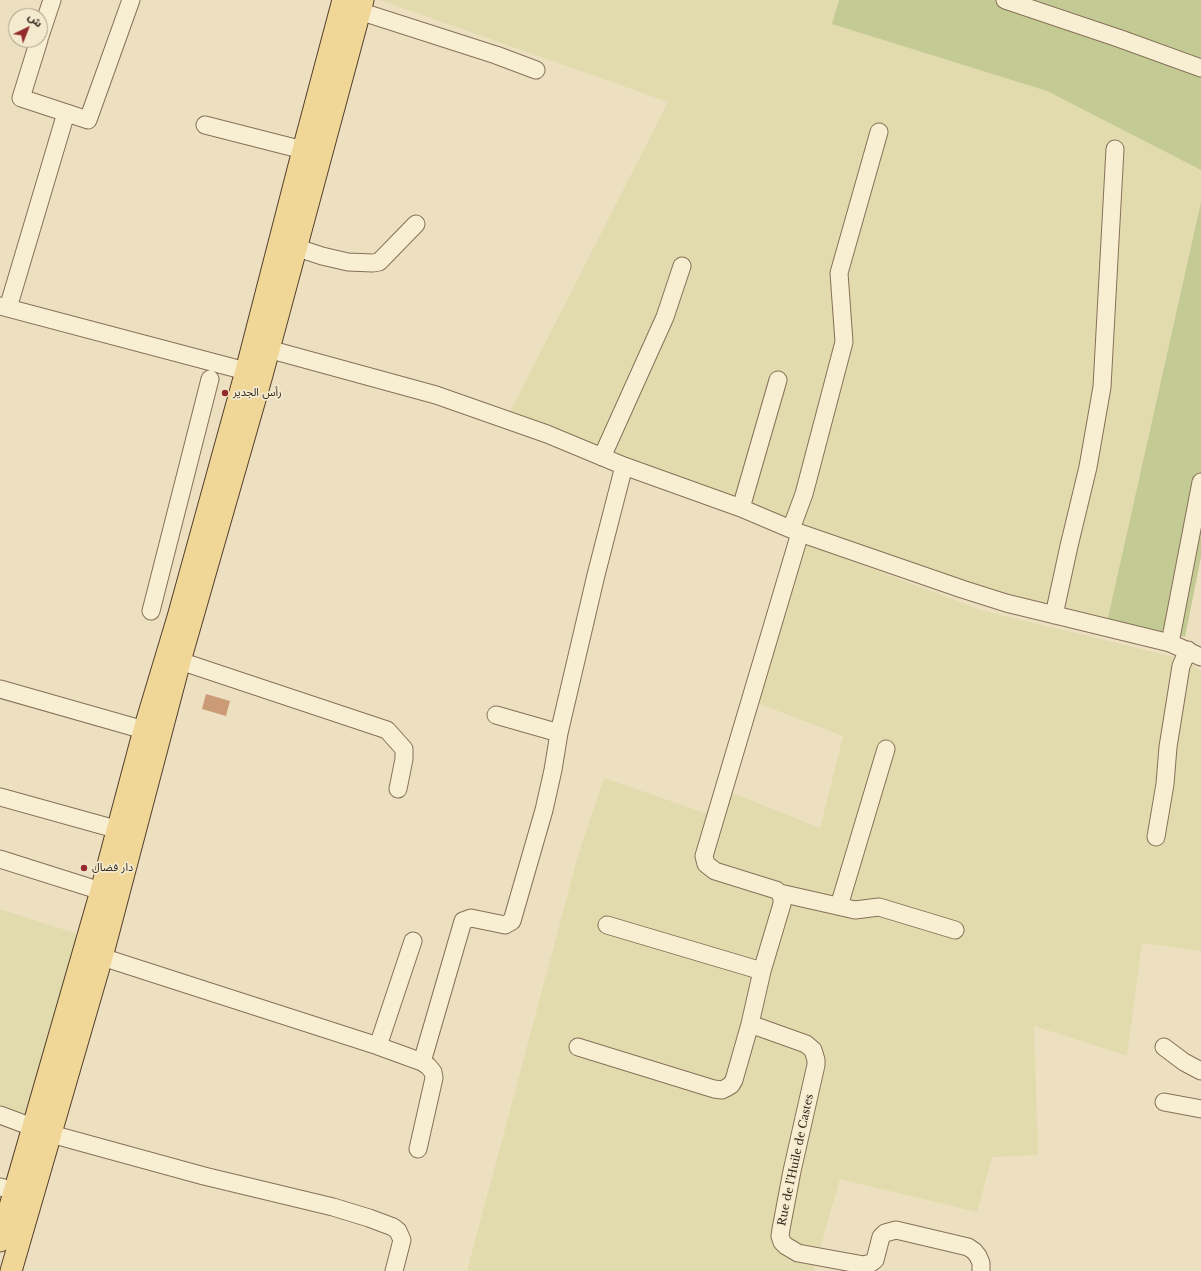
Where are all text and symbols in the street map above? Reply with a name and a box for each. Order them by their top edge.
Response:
north arrow [8,8,48,48]
text: ش [25,10,46,30]
place label: رأس الجدير [233,386,282,400]
marker: رأس الجدير [220,388,230,398]
place label: دار فضال [92,861,133,875]
marker: دار فضال [79,863,89,873]
street label: Rue de l'Huile de Castes [776,1093,816,1227]

